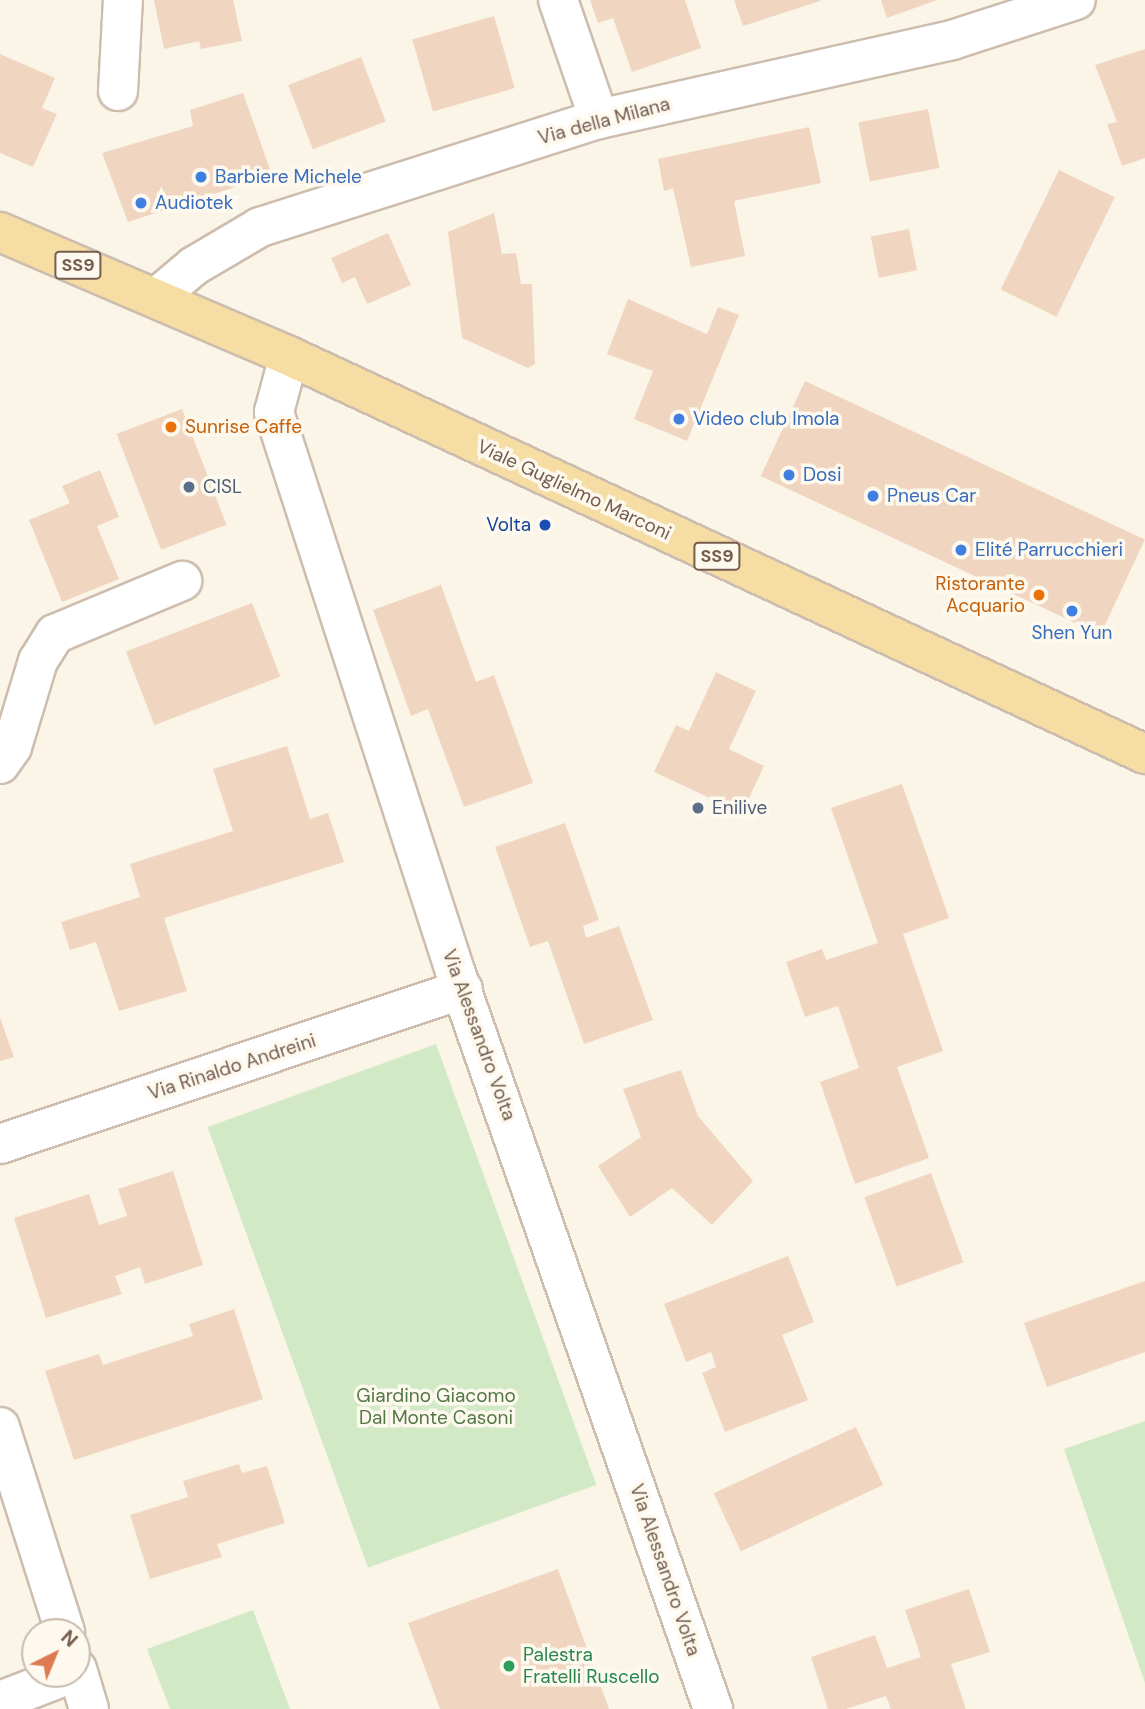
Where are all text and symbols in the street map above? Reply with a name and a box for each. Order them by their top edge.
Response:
street label: Via della Milana [536,92,672,150]
place label: Barbiere Michele [215,166,362,188]
marker: Barbiere Michele [193,169,209,185]
place label: Audiotek [155,192,233,214]
marker: Audiotek [133,195,149,211]
road number: SS9 [54,250,102,279]
place label: Video club Imola [693,408,839,430]
marker: Video club Imola [671,411,687,427]
place label: Sunrise Caffe [185,416,302,438]
marker: Sunrise Caffe [163,419,179,435]
street label: Viale Guglielmo Marconi [473,435,675,545]
place label: Dosi [803,464,841,486]
marker: Dosi [781,467,797,483]
place label: CISL [203,476,242,498]
marker: CISL [181,479,197,495]
place label: Pneus Car [887,485,976,507]
marker: Pneus Car [865,488,881,504]
place label: Volta [486,514,531,536]
marker: Volta [537,517,553,533]
place label: Elité Parrucchieri [975,539,1123,561]
road number: SS9 [692,542,742,570]
marker: Elité Parrucchieri [953,542,969,558]
place label: Ristorante Acquario [935,573,1025,617]
marker: Ristorante Acquario [1031,587,1047,603]
marker: Shen Yun [1064,603,1080,619]
place label: Shen Yun [1032,622,1112,644]
place label: Enilive [712,797,767,819]
marker: Enilive [690,800,706,816]
street label: Via Alessandro Volta [437,946,521,1124]
street label: Via Rinaldo Andreini [145,1029,319,1105]
park label: Giardino Giacomo Dal Monte Casoni [356,1385,516,1429]
street label: Via Alessandro Volta [625,1481,705,1659]
north arrow [21,1618,91,1688]
text: N [56,1625,83,1653]
place label: Palestra Fratelli Ruscello [523,1644,659,1688]
marker: Palestra Fratelli Ruscello [501,1658,517,1674]

